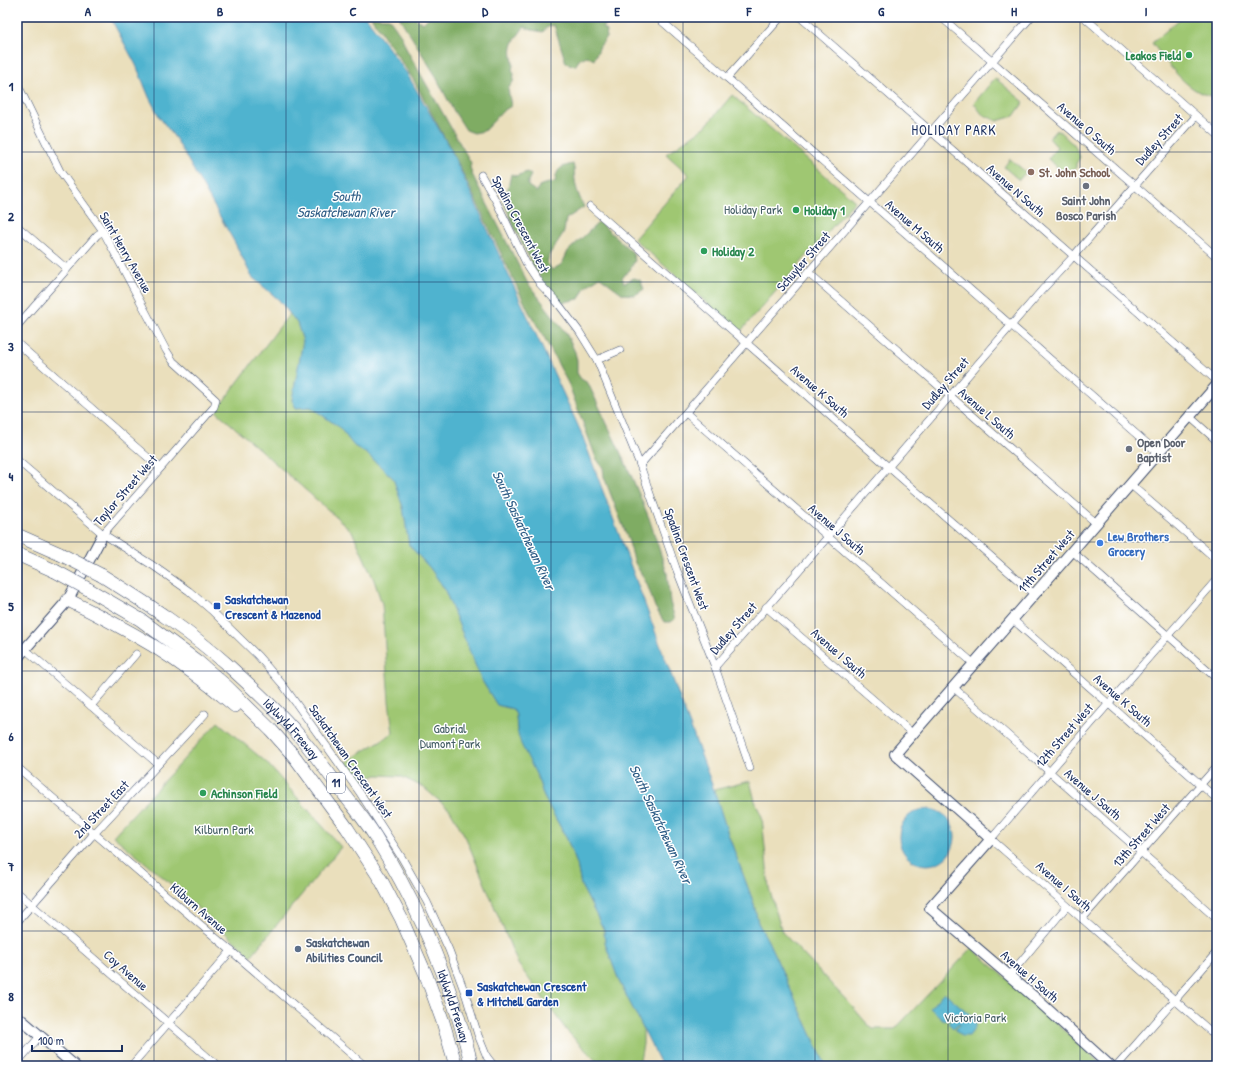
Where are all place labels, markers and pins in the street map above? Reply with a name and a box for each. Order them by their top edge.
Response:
place label: Leakos Field [1126,46,1182,64]
marker: Leakos Field [1184,50,1194,60]
place label: St. John School [1039,163,1111,181]
marker: St. John School [1026,167,1036,177]
marker: Saint John Bosco Parish [1081,181,1091,191]
place label: Saint John Bosco Parish [1056,191,1116,224]
place label: Holiday 1 [804,201,845,220]
marker: Holiday 1 [791,205,801,215]
place label: Holiday 2 [712,242,755,261]
marker: Holiday 2 [699,246,709,256]
place label: Open Door Baptist [1137,433,1186,467]
marker: Open Door Baptist [1124,444,1134,454]
place label: Lew Brothers Grocery [1108,527,1169,561]
marker: Lew Brothers Grocery [1095,538,1105,548]
place label: Saskatchewan Crescent & Mazenod [225,590,321,623]
marker: Saskatchewan Crescent & Mazenod [212,601,222,611]
place label: Achinson Field [211,784,278,802]
marker: Achinson Field [198,788,208,798]
place label: Saskatchewan Abilities Council [306,933,383,966]
marker: Saskatchewan Abilities Council [293,944,303,954]
place label: Saskatchewan Crescent & Mitchell Garden [477,977,587,1010]
marker: Saskatchewan Crescent & Mitchell Garden [464,988,474,998]

